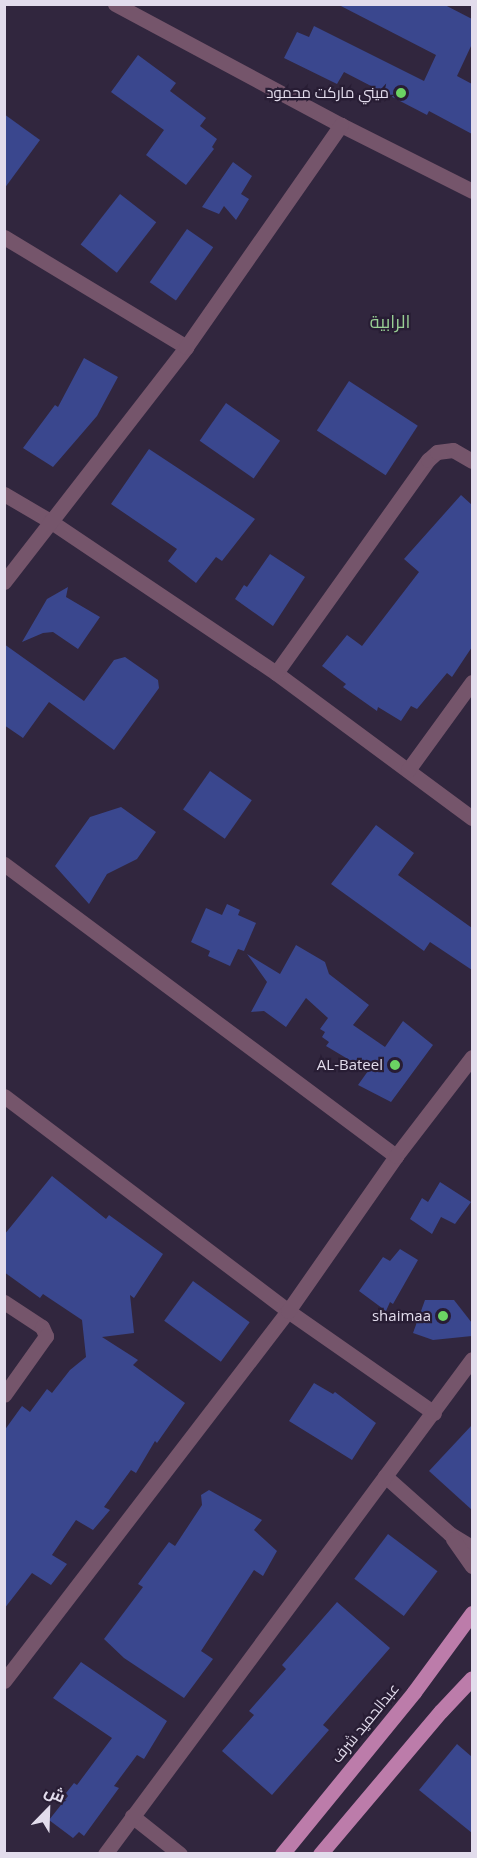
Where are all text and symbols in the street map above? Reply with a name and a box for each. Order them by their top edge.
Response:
place label: ميني ماركت محمود [266,84,389,102]
marker: ميني ماركت محمود [394,86,408,100]
district label: الرابية [370,310,410,332]
place label: AL-Bateel [317,1056,383,1074]
marker: AL-Bateel [388,1058,402,1072]
place label: shaimaa [372,1307,431,1325]
marker: shaimaa [436,1309,450,1323]
street label: عبدالحميد شرف [327,1680,403,1766]
text: ش [41,1779,69,1808]
north arrow [18,1780,78,1840]

